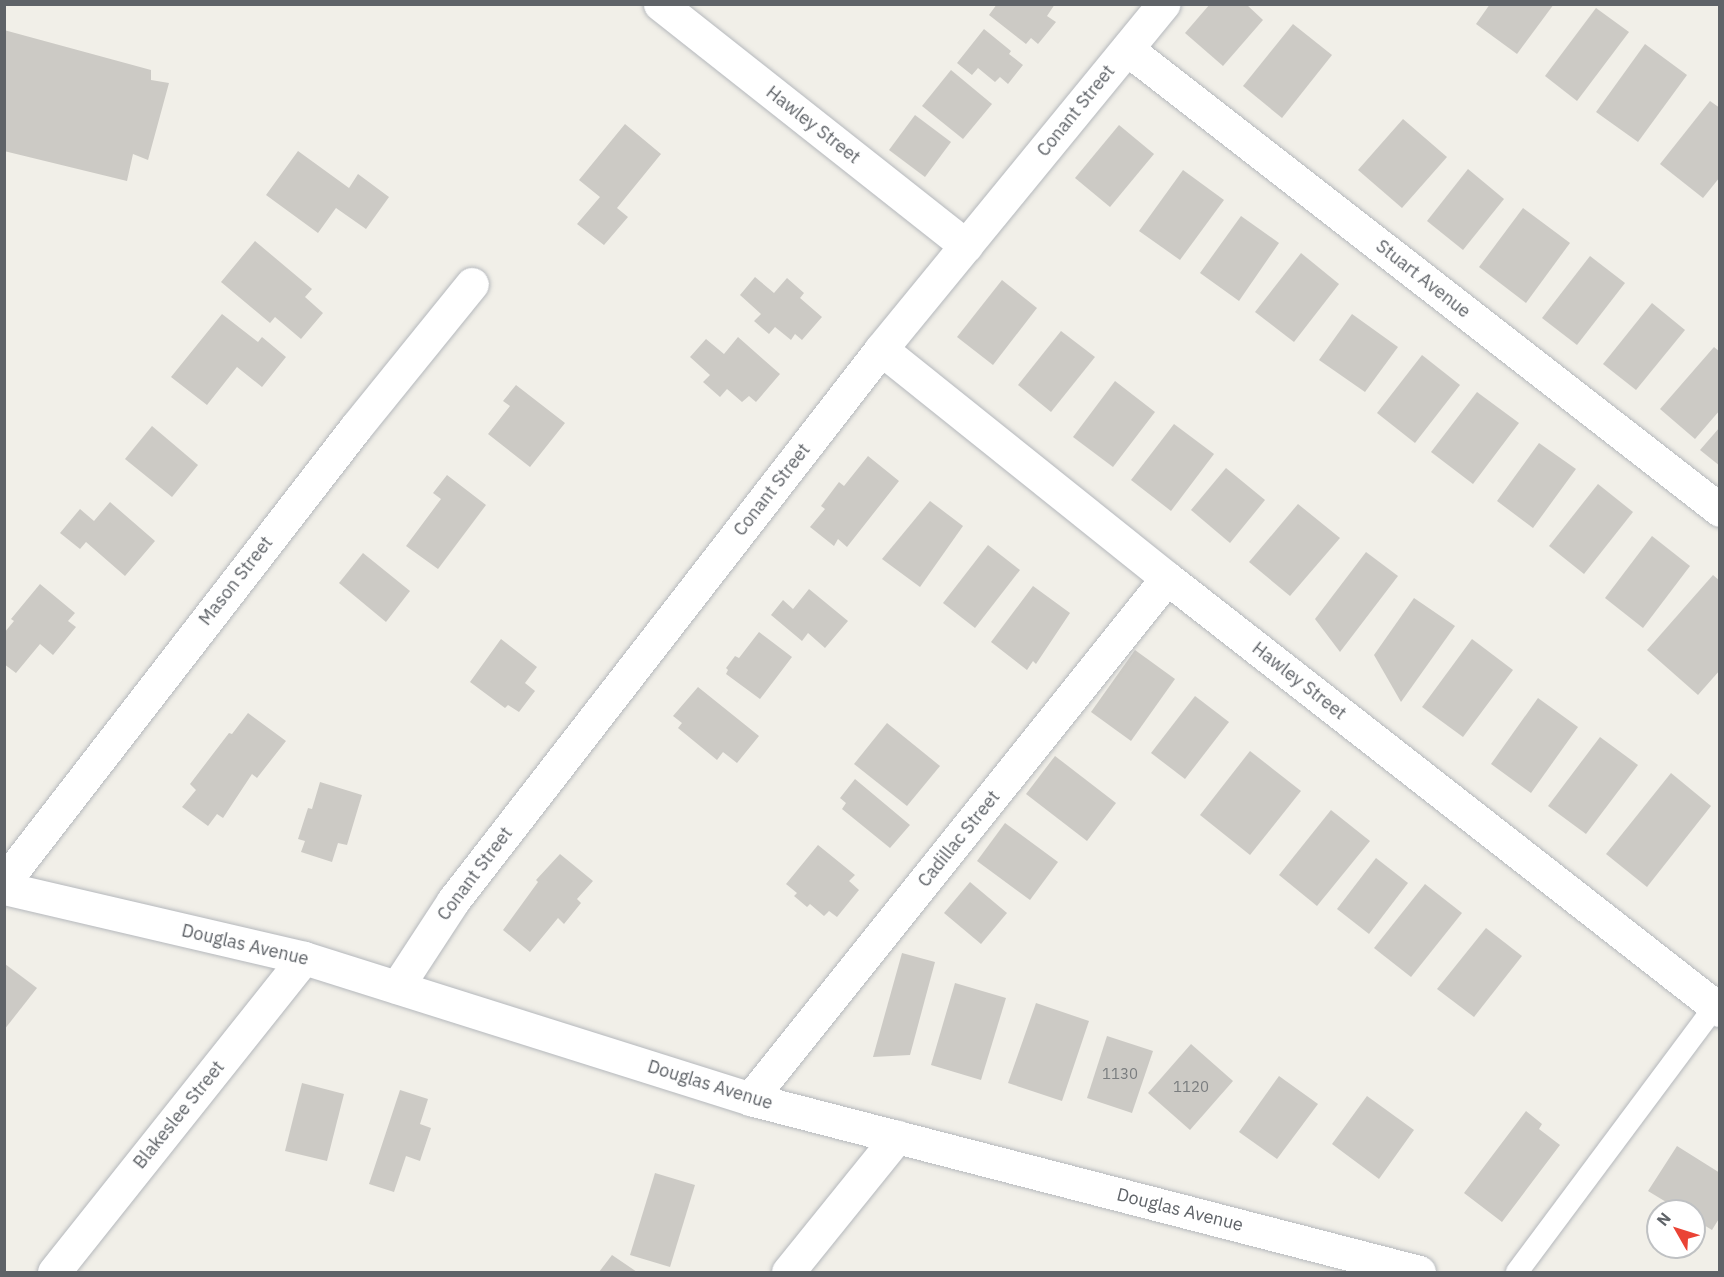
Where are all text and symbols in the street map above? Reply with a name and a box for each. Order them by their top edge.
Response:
street label: Conant Street [1033,61,1119,161]
street label: Hawley Street [762,82,864,168]
street label: Stuart Avenue [1371,235,1475,323]
street label: Conant Street [729,440,815,540]
street label: Mason Street [195,532,277,630]
street label: Hawley Street [1248,638,1350,724]
street label: Cadillac Street [914,786,1004,892]
street label: Conant Street [433,823,517,925]
street label: Douglas Avenue [179,920,311,970]
street label: Douglas Avenue [645,1056,775,1114]
street label: Blakeslee Street [129,1057,229,1173]
house number: 1130 [1102,1065,1138,1083]
house number: 1120 [1173,1078,1209,1096]
street label: Douglas Avenue [1115,1184,1245,1236]
north arrow [1646,1199,1706,1259]
text: N [1652,1208,1675,1230]

